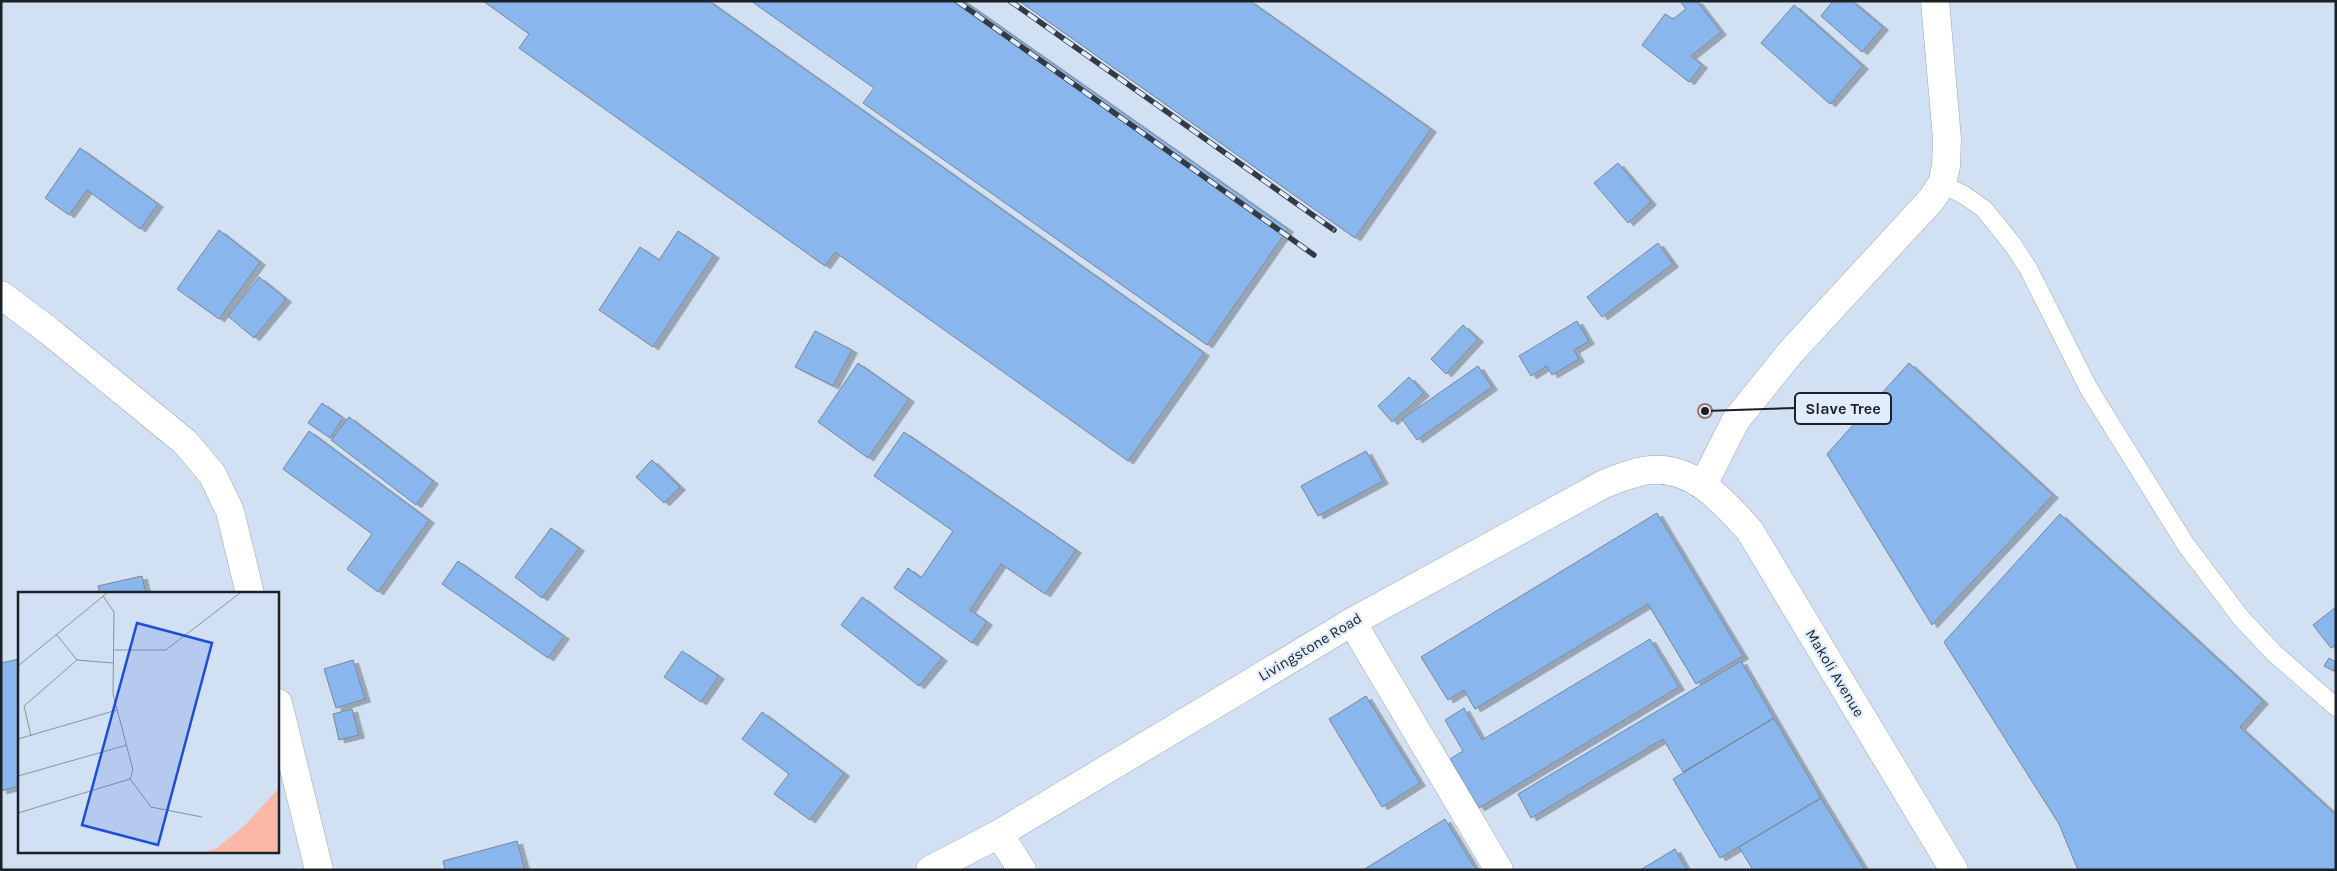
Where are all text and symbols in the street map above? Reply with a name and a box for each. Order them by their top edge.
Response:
callout: Slave Tree [1795,393,1891,424]
text: Slave Tree [1805,399,1881,418]
inset map [18,592,279,854]
street label: Livingstone Road [1255,609,1365,685]
street label: Makoli Avenue [1802,626,1868,720]

